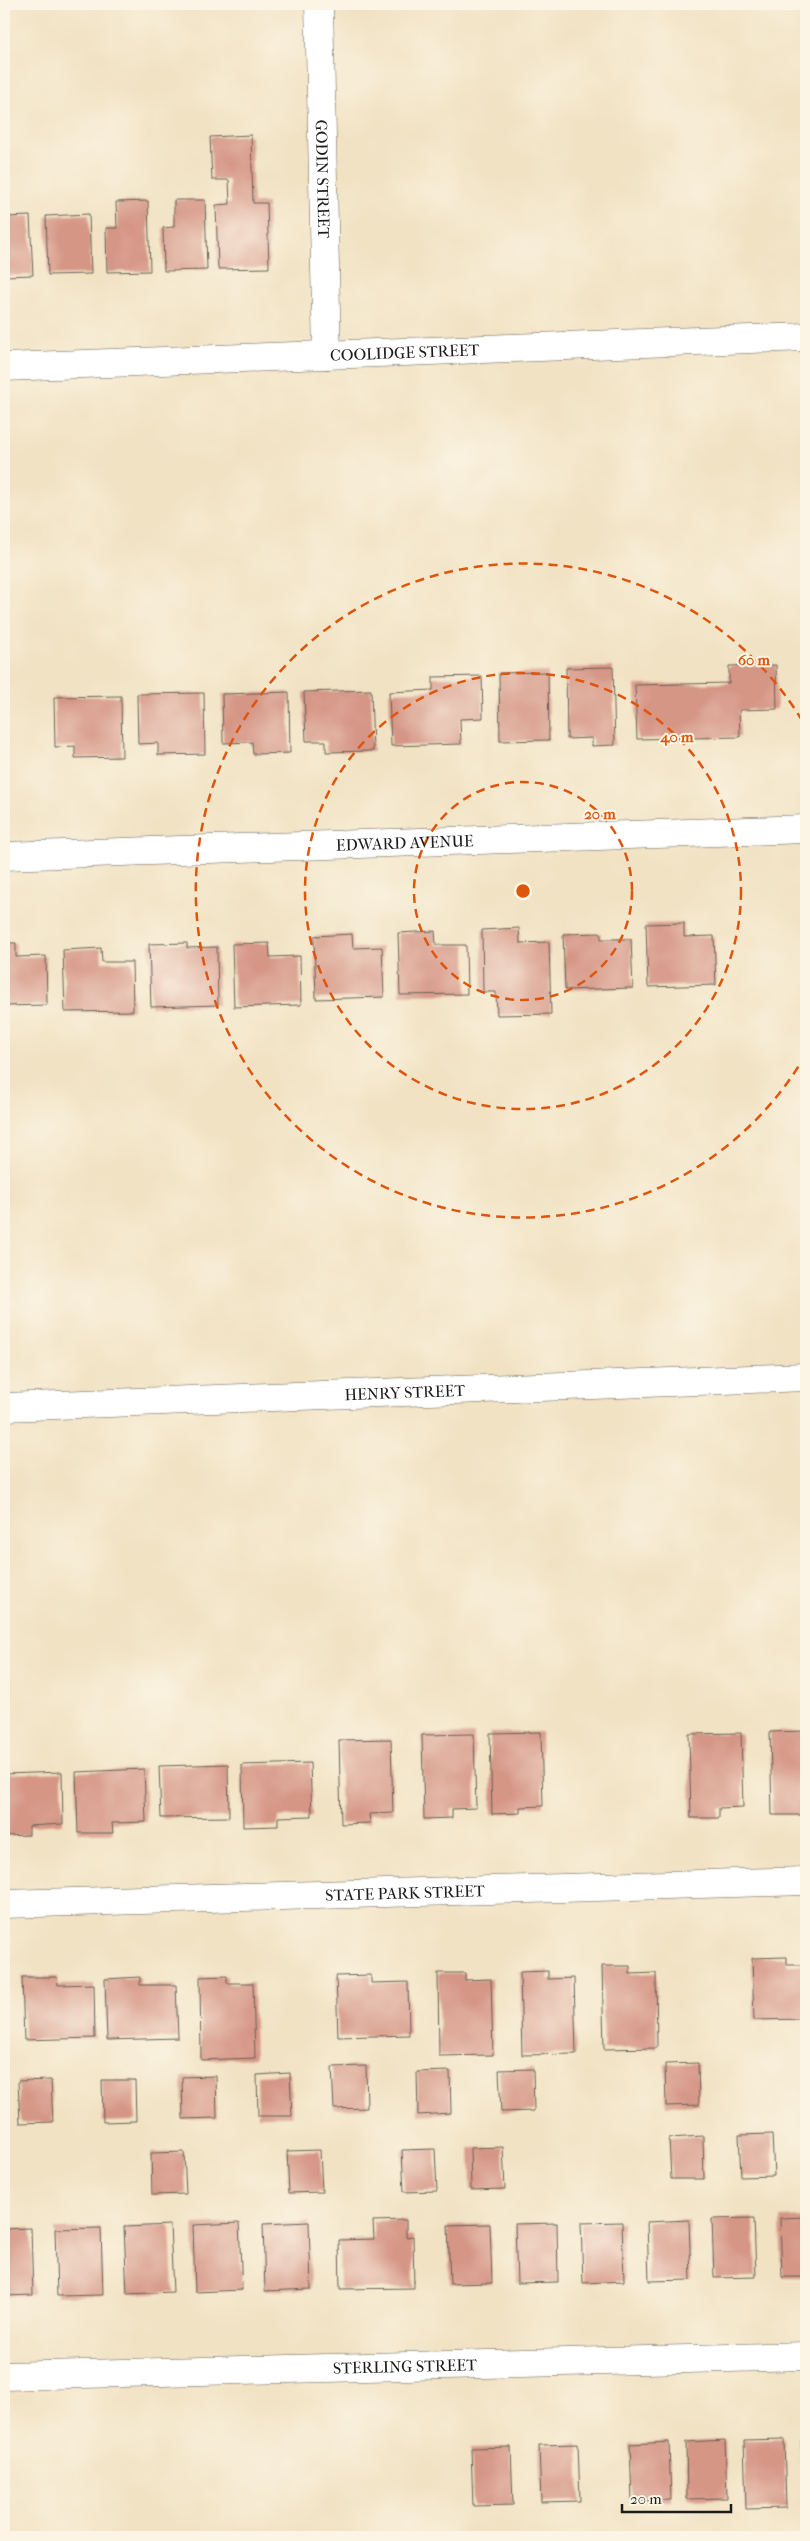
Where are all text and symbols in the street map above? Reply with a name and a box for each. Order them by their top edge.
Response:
street label: GODIN STREET [312,119,334,239]
street label: COOLIDGE STREET [330,340,480,364]
text: 60 m [738,651,771,669]
text: 40 m [660,728,694,746]
text: 20 m [584,805,616,823]
street label: EDWARD AVENUE [336,831,474,854]
centre of rings [514,882,532,900]
street label: HENRY STREET [344,1380,466,1404]
street label: STATE PARK STREET [325,1881,485,1904]
street label: STERLING STREET [333,2355,477,2377]
scale bar [622,2481,731,2513]
text: 20 m [630,2490,662,2508]

